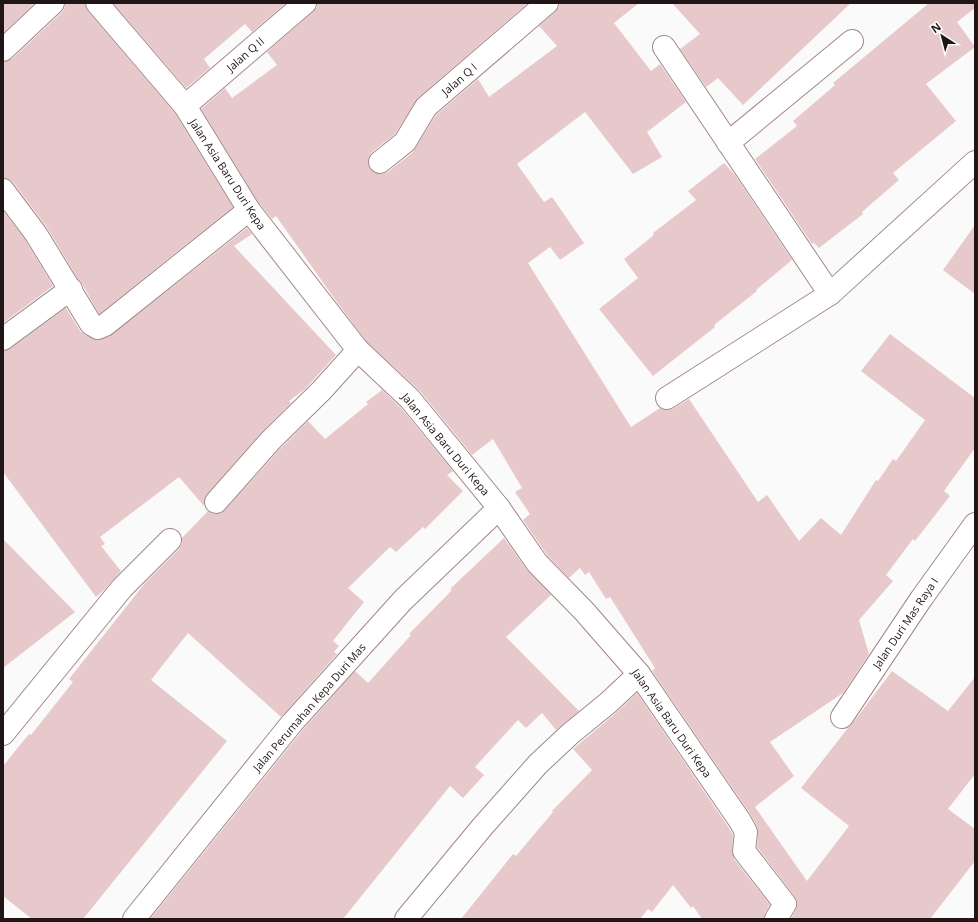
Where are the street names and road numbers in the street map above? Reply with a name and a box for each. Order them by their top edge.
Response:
street label: Jalan Q II [222,34,267,75]
street label: Jalan Q I [437,60,480,99]
street label: Jalan Asia Baru Duri Kepa [186,115,270,232]
street label: Jalan Asia Baru Duri Kepa [398,389,493,498]
street label: Jalan Duri Mas Raya I [868,574,941,672]
street label: Jalan Perumahan Kepa Duri Mas [249,640,369,775]
street label: Jalan Asia Baru Duri Kepa [628,665,715,780]

